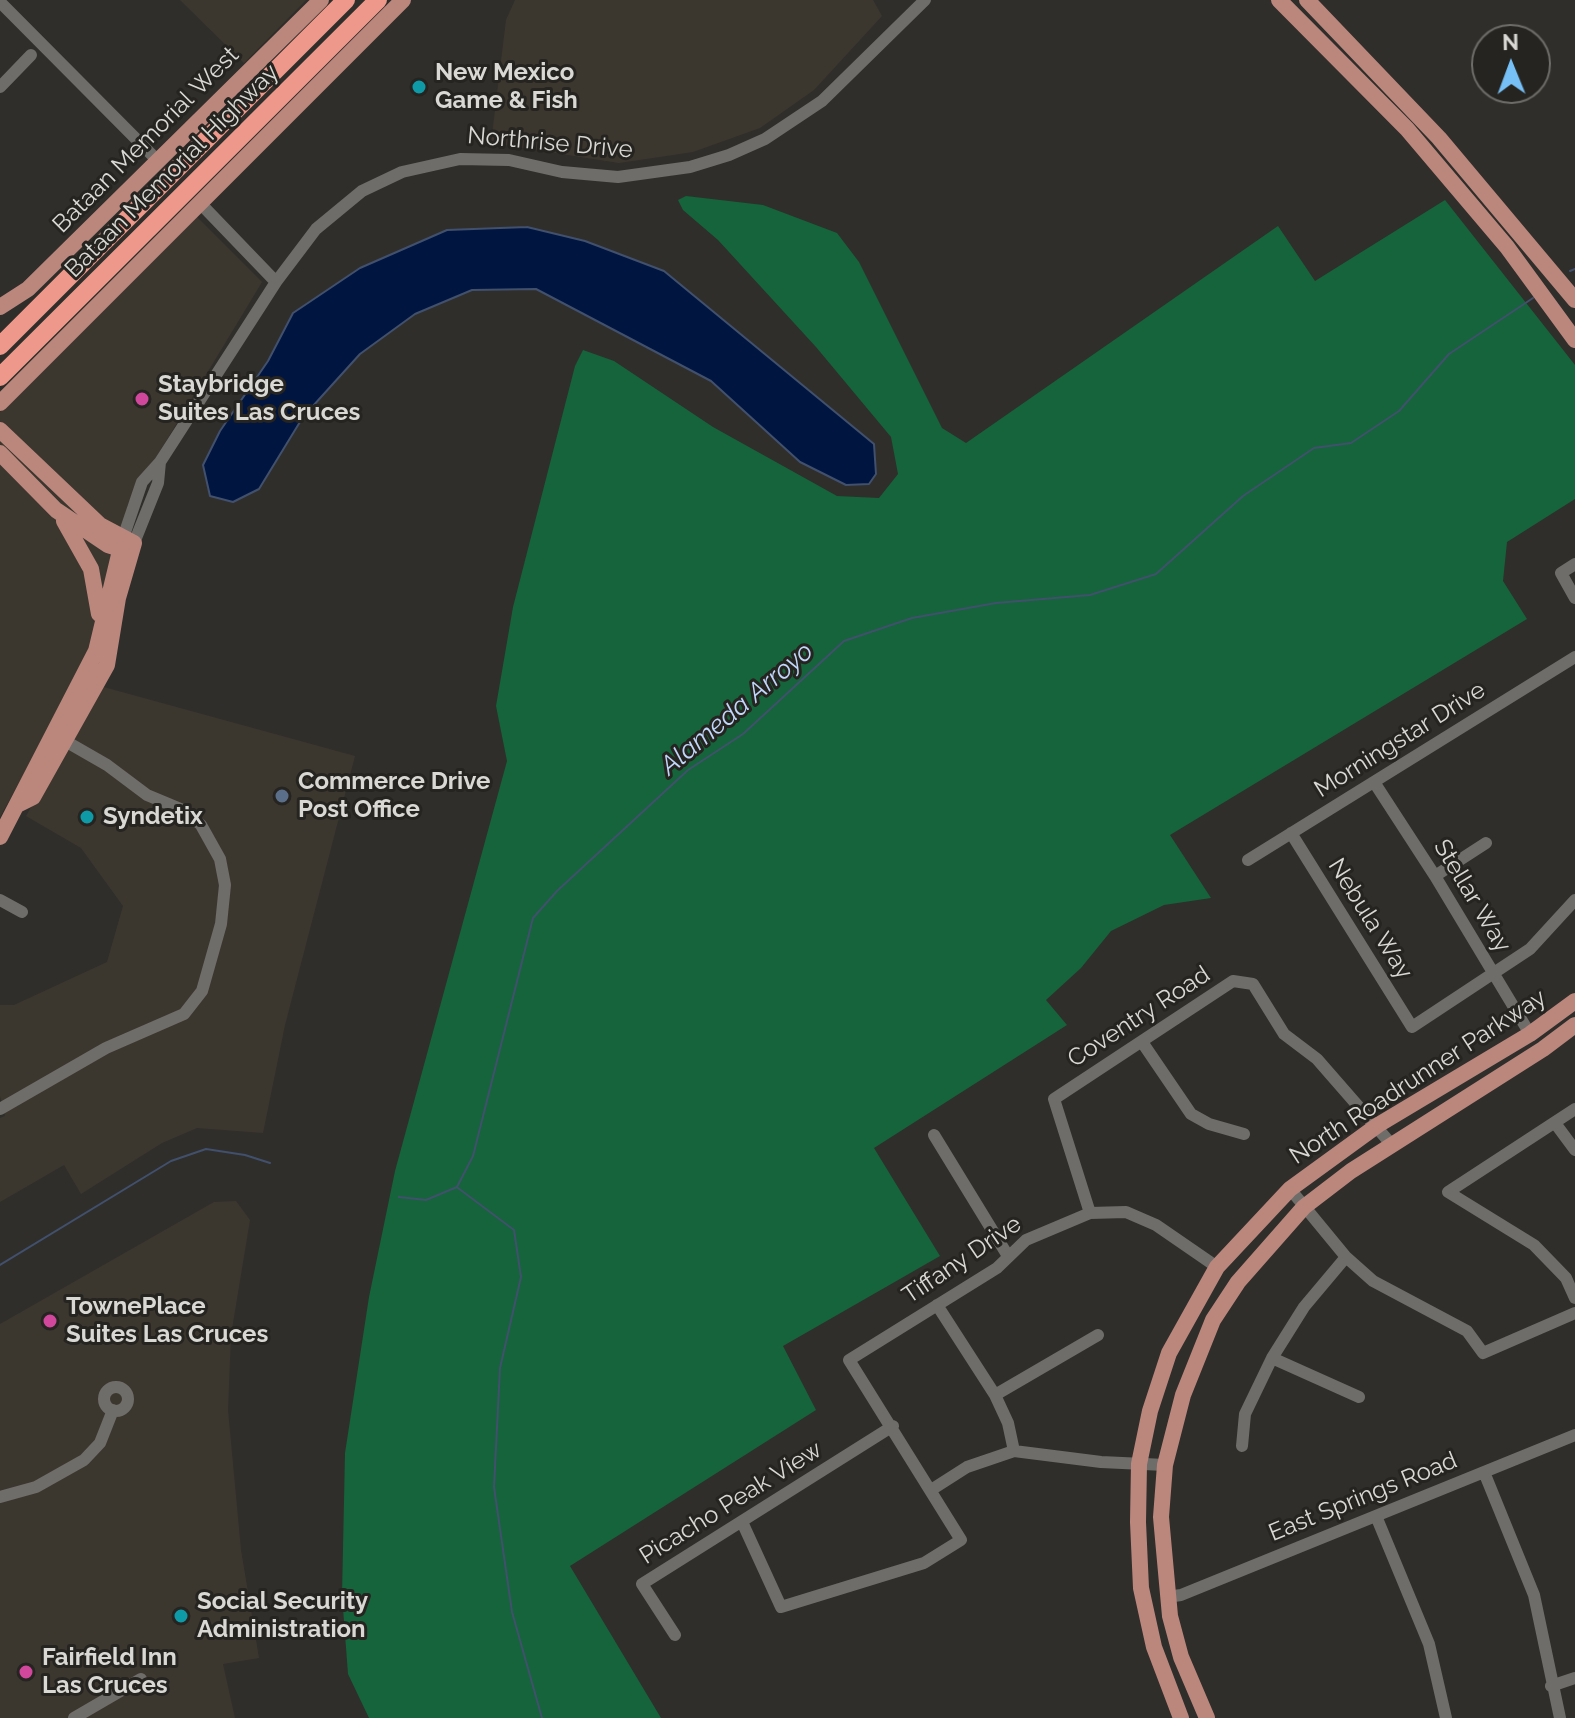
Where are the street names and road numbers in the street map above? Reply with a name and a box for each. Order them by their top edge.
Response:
street label: Bataan Memorial West [47,41,245,239]
street label: Bataan Memorial Highway [59,58,285,284]
street label: Northrise Drive [466,121,634,165]
street label: Morningstar Drive [1309,676,1491,804]
street label: Stellar Way [1427,834,1517,958]
street label: Nebula Way [1322,853,1418,985]
street label: Coventry Road [1062,960,1216,1074]
street label: North Roadrunner Parkway [1284,983,1552,1171]
street label: Tiffany Drive [897,1210,1027,1310]
street label: Picacho Peak View [635,1435,827,1571]
street label: East Springs Road [1265,1446,1461,1548]

